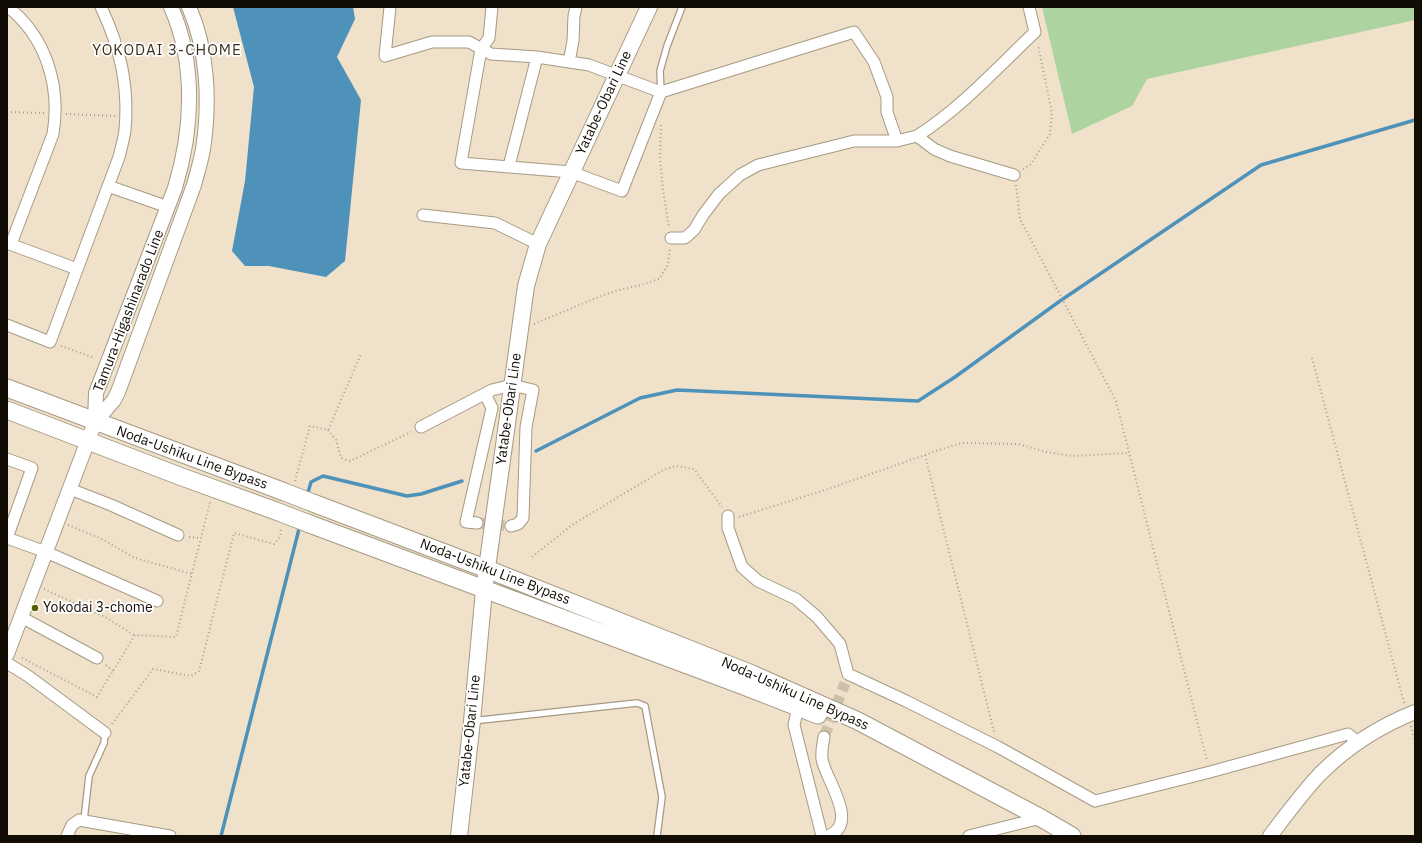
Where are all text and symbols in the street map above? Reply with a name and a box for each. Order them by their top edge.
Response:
district label: YOKODAI 3-CHOME [92,42,242,60]
street label: Yatabe-Obari Line [573,48,635,158]
street label: Tamura-Higashinarado Line [90,227,168,395]
street label: Yatabe-Obari Line [493,352,525,466]
street label: Noda-Ushiku Line Bypass [114,423,270,493]
street label: Noda-Ushiku Line Bypass [417,536,573,608]
place label: Yokodai 3-chome [43,600,153,616]
marker: Yokodai 3-chome [30,603,40,613]
street label: Noda-Ushiku Line Bypass [719,654,871,734]
street label: Yatabe-Obari Line [456,674,484,788]

